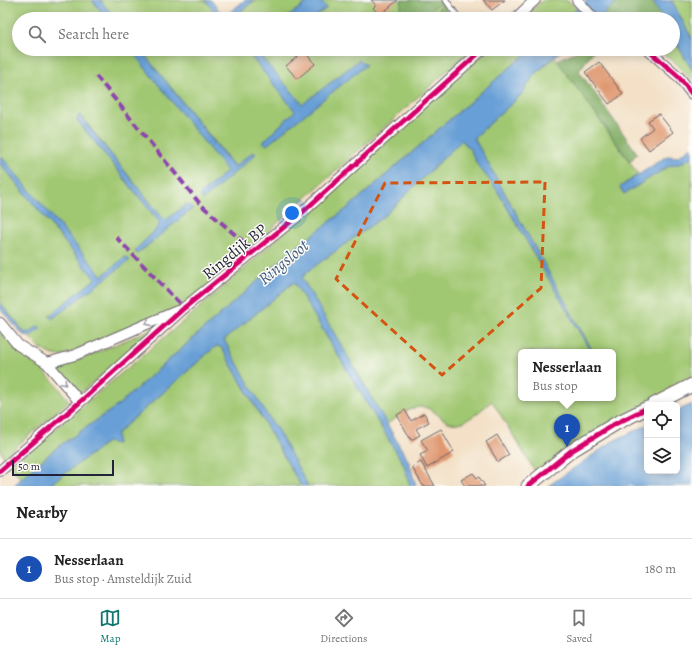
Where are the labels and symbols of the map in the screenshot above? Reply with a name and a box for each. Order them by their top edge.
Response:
your location [282,203,302,223]
street label: Ringdijk BP [198,219,272,285]
water label: Ringsloot [253,234,314,290]
one-way arrow [144,318,152,326]
one-way arrow [59,378,66,385]
pin: 1 [554,414,580,447]
scale bar [12,458,114,477]

